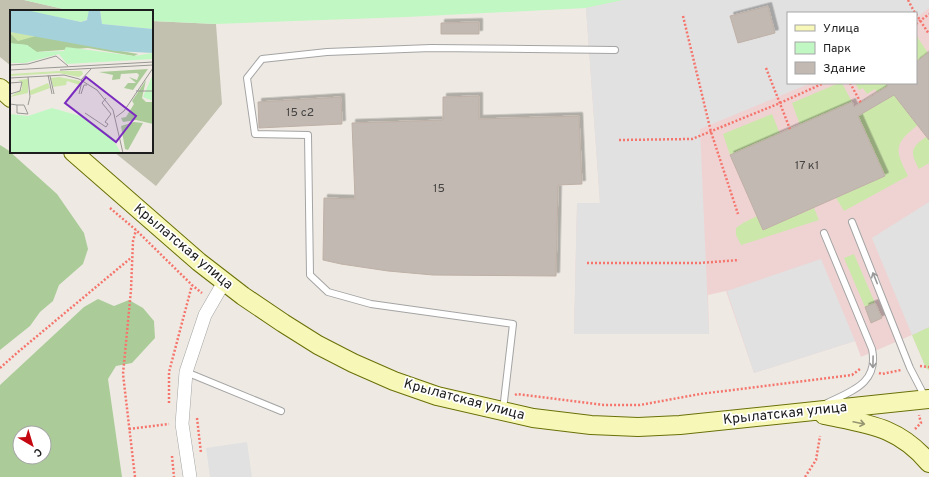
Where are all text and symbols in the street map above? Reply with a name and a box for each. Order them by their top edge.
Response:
inset map [10,10,153,153]
legend [787,12,917,84]
text: Улица [823,21,859,37]
text: Парк [823,41,851,57]
text: Здание [823,61,866,77]
house number: 15 с2 [286,105,314,121]
house number: 17 к1 [795,158,819,174]
house number: 15 [433,181,445,197]
street label: Крылатская улица [130,200,236,294]
one-way arrow [870,273,878,285]
one-way arrow [870,355,877,368]
street label: Крылатская улица [402,376,526,424]
street label: Крылатская улица [722,399,848,429]
one-way arrow [852,419,865,427]
north arrow [12,425,52,465]
text: С [30,444,45,460]

